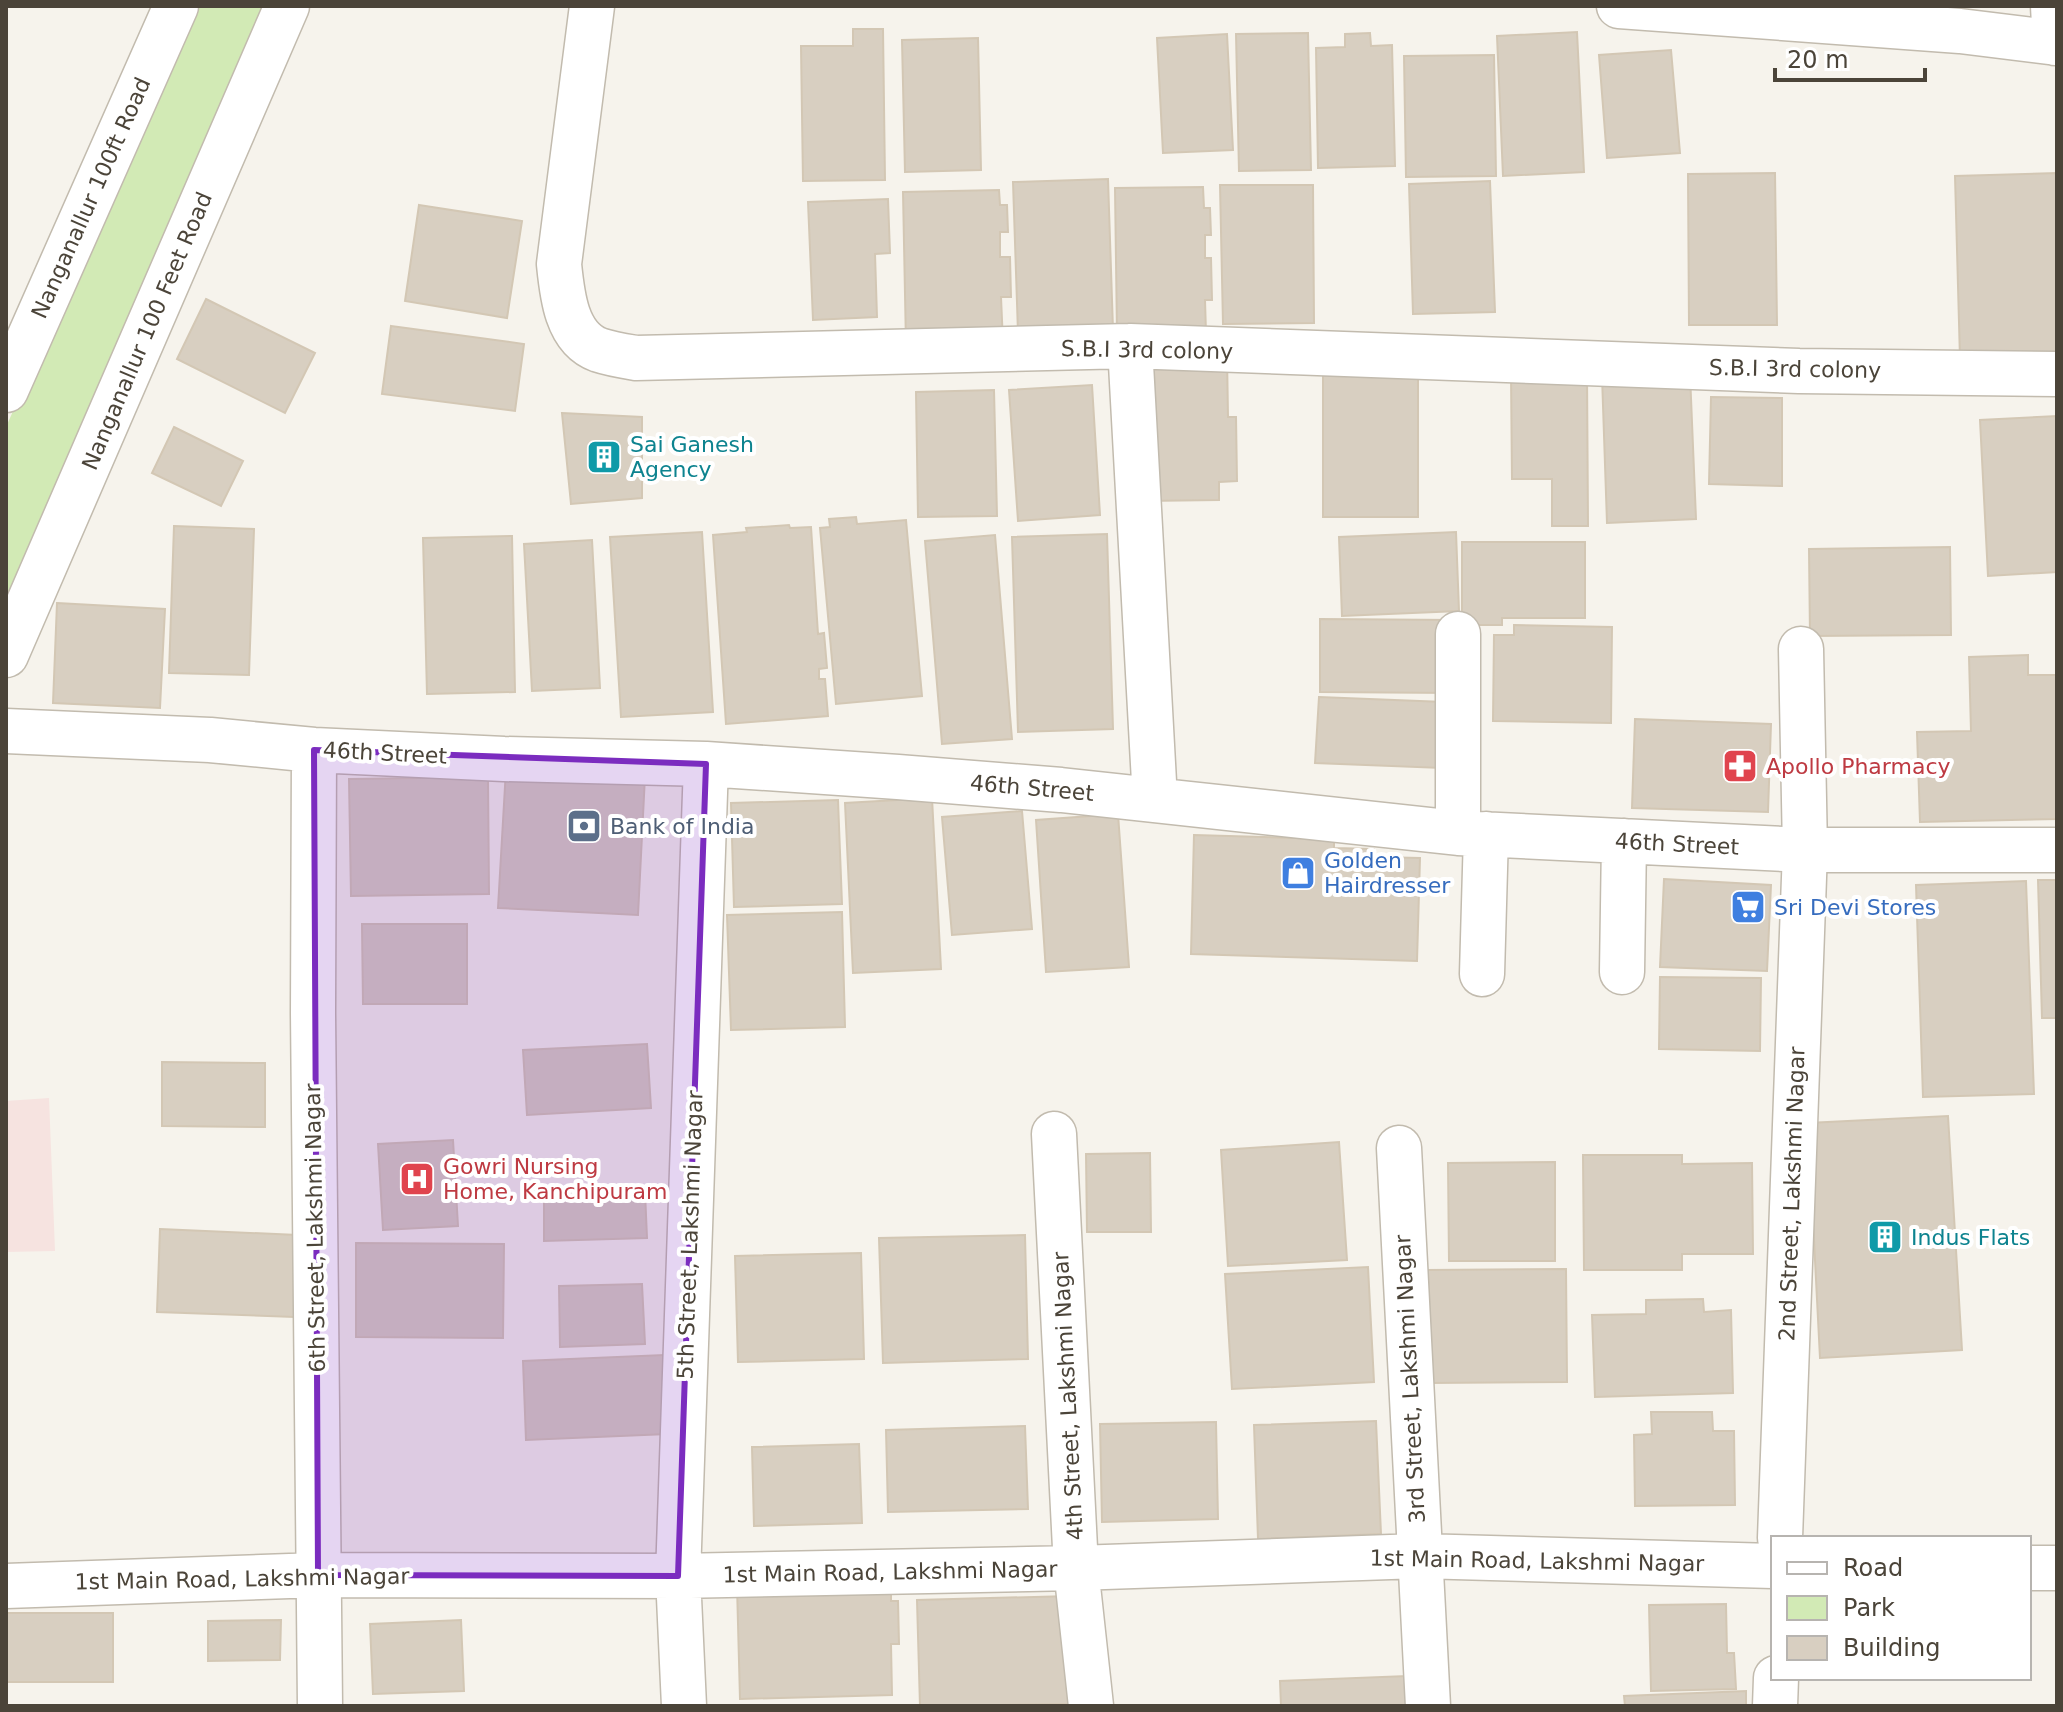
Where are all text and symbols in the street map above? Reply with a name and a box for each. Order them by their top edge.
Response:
scale bar [1775,32,1925,82]
text: 20 m [1787,46,1849,74]
street label: Nanganallur 100ft Road [26,74,156,322]
street label: Nanganallur 100 Feet Road [77,188,217,474]
street label: S.B.I 3rd colony [1061,336,1233,364]
street label: S.B.I 3rd colony [1709,355,1881,383]
place label: Sai Ganesh Agency [630,432,754,482]
building icon: Sai Ganesh Agency [585,438,623,476]
street label: 46th Street [322,737,448,769]
pharmacy icon: Apollo Pharmacy [1721,747,1759,785]
place label: Apollo Pharmacy [1766,754,1951,779]
street label: 46th Street [969,770,1095,806]
bank icon: Bank of India [565,807,603,845]
place label: Bank of India [610,814,754,839]
street label: 46th Street [1614,828,1740,860]
place label: Golden Hairdresser [1324,848,1451,898]
shop icon: Golden Hairdresser [1279,854,1317,892]
supermarket icon: Sri Devi Stores [1729,888,1767,926]
place label: Sri Devi Stores [1774,895,1936,920]
street label: 2nd Street, Lakshmi Nagar [1774,1045,1810,1342]
street label: 6th Street, Lakshmi Nagar [300,1082,330,1373]
street label: 5th Street, Lakshmi Nagar [672,1089,708,1380]
place label: Gowri Nursing Home, Kanchipuram [443,1154,667,1204]
hospital icon: Gowri Nursing Home, Kanchipuram [398,1160,436,1198]
building icon: Indus Flats [1866,1218,1904,1256]
place label: Indus Flats [1911,1225,2030,1250]
street label: 3rd Street, Lakshmi Nagar [1390,1233,1430,1524]
street label: 4th Street, Lakshmi Nagar [1048,1250,1088,1541]
legend [1771,1536,2031,1680]
street label: 1st Main Road, Lakshmi Nagar [1369,1546,1705,1576]
text: Road [1843,1554,1903,1582]
street label: 1st Main Road, Lakshmi Nagar [722,1557,1058,1587]
street label: 1st Main Road, Lakshmi Nagar [74,1564,410,1594]
text: Park [1843,1594,1895,1622]
text: Building [1843,1634,1940,1662]

